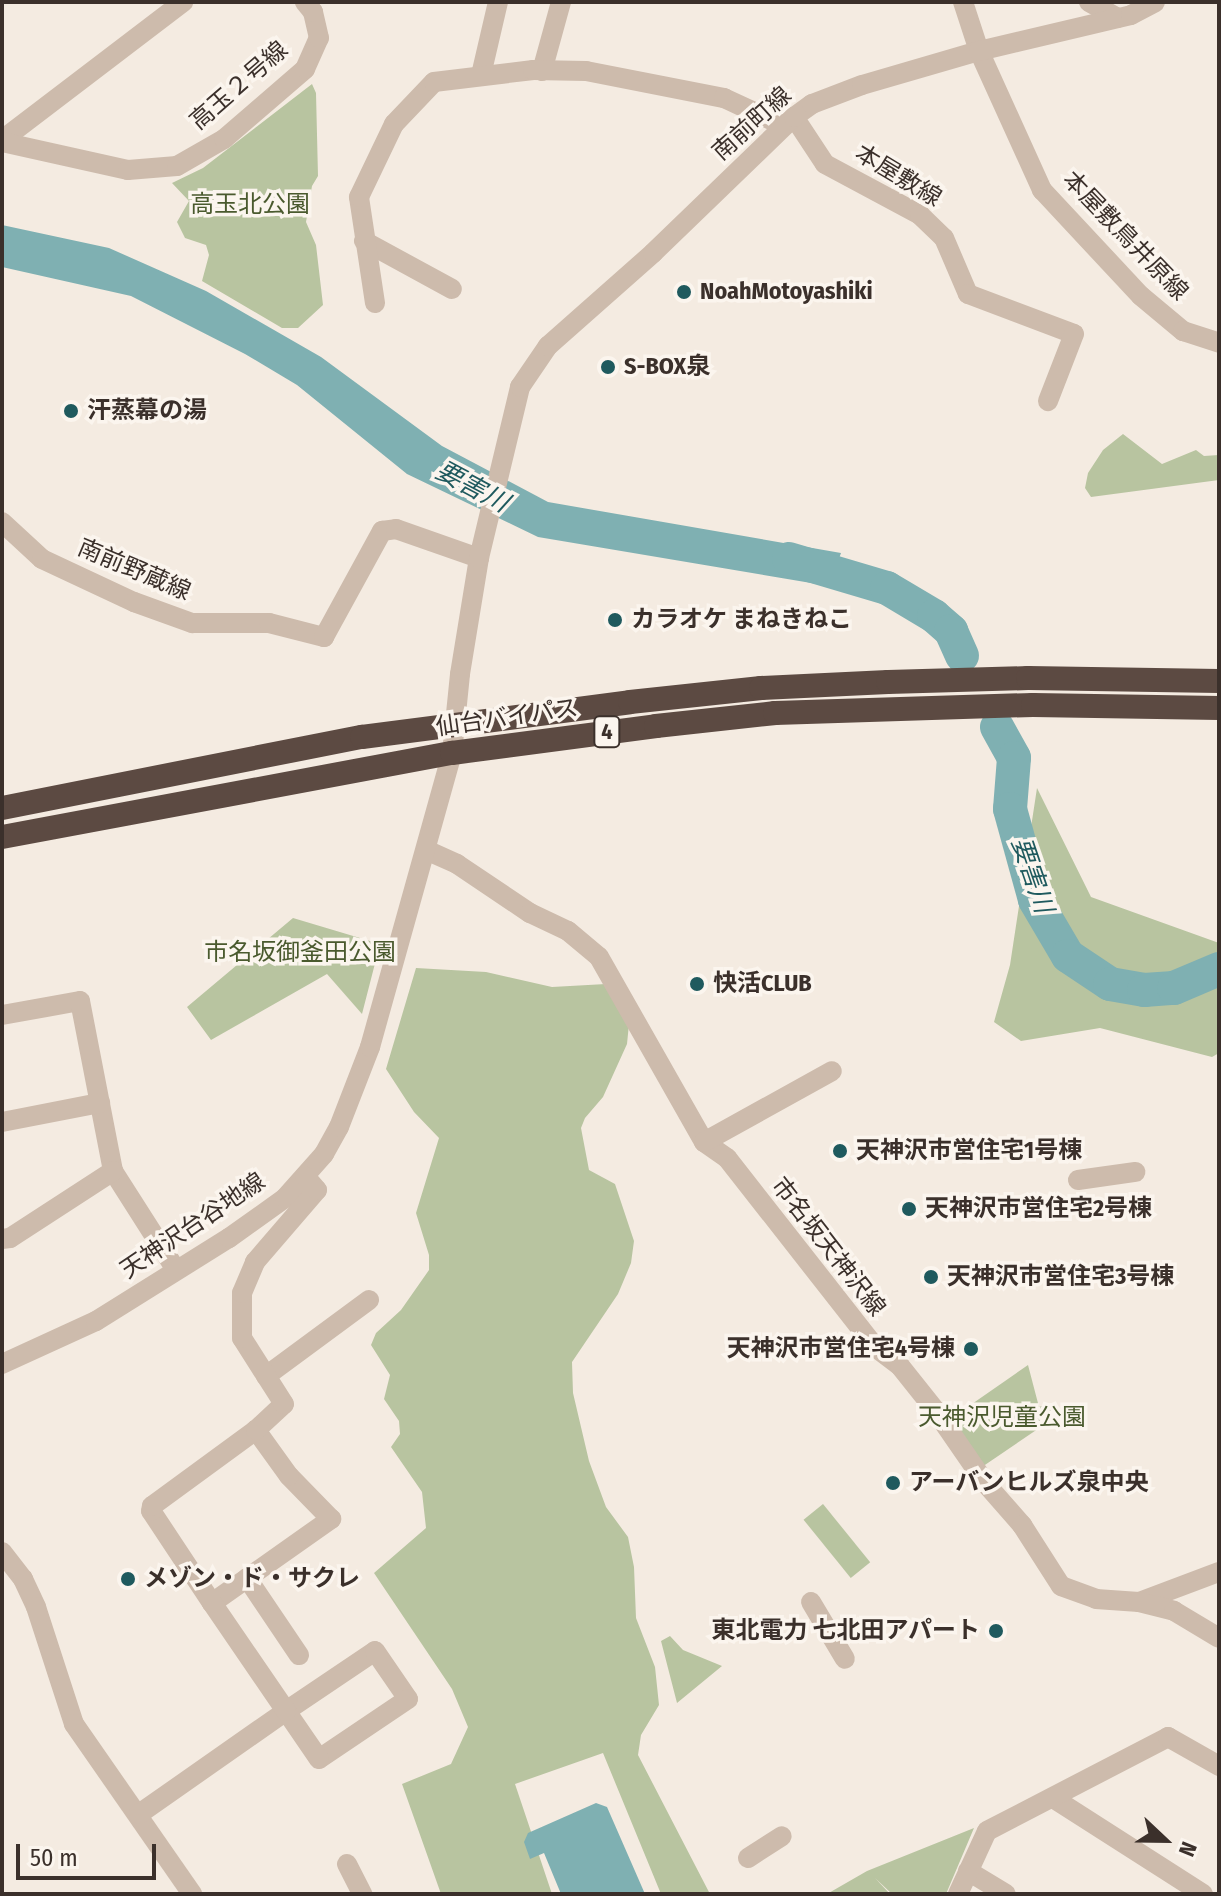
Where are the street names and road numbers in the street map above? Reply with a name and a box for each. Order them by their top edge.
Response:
street label: 高玉２号線 [184,36,294,136]
street label: 南前町線 [707,81,797,167]
street label: 本屋敷線 [849,139,947,213]
street label: 本屋敷鳥井原線 [1056,166,1194,306]
street label: 南前野蔵線 [73,533,195,607]
street label: 仙台バイパス [434,694,580,742]
road number: 4 [593,714,621,750]
street label: 天神沢台谷地線 [115,1167,271,1285]
street label: 市名坂天神沢線 [765,1172,891,1322]

